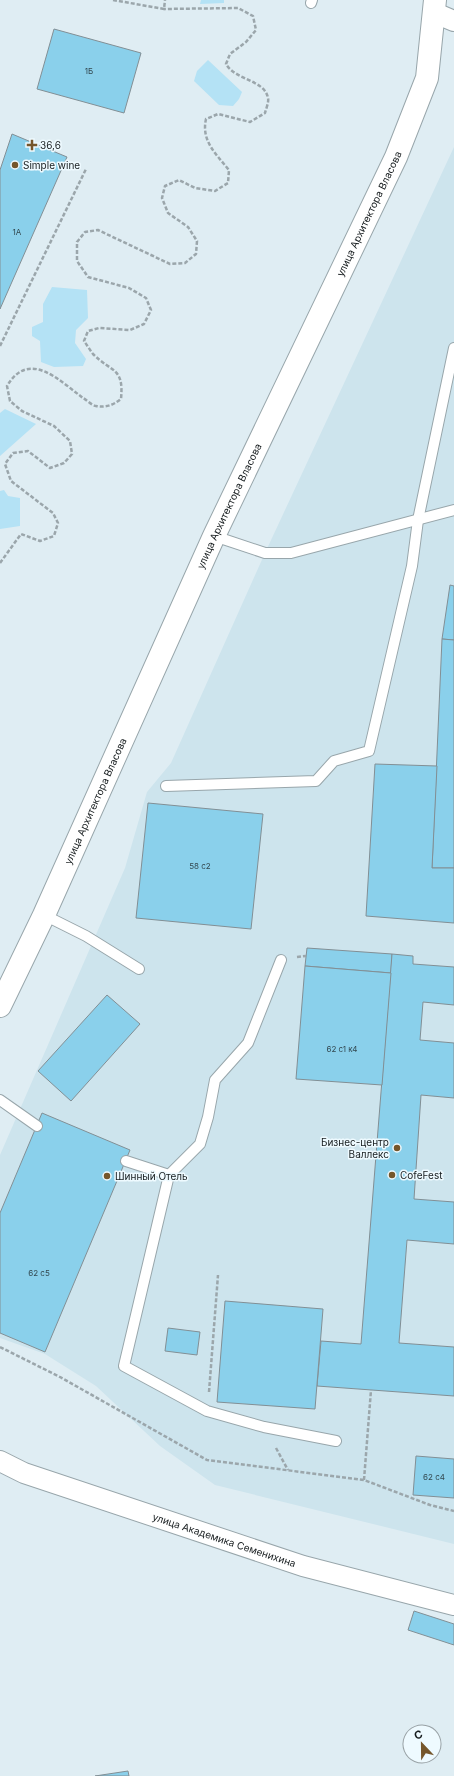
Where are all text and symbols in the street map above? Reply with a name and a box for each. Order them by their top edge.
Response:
house number: 1Б [85,66,93,76]
place label: 36,6 [40,139,61,151]
marker: 36,6 [27,140,37,150]
street label: улица Архитектора Власова [334,149,404,278]
place label: Simple wine [23,159,80,171]
marker: Simple wine [10,160,20,170]
house number: 1А [13,227,22,237]
street label: улица Архитектора Власова [194,441,264,571]
street label: улица Архитектора Власова [62,736,129,866]
house number: 58 с2 [189,861,211,871]
house number: 62 с1 к4 [326,1044,358,1054]
place label: Бизнес-центр Валлекс [321,1136,389,1160]
marker: Бизнес-центр Валлекс [392,1143,402,1153]
place label: CofeFest [400,1169,443,1181]
place label: Шинный Отель [115,1170,188,1182]
marker: CofeFest [387,1170,397,1180]
marker: Шинный Отель [102,1171,112,1181]
house number: 62 с5 [28,1268,50,1278]
house number: 62 с4 [423,1472,445,1482]
street label: улица Академика Семенихина [151,1510,298,1569]
north arrow [402,1724,442,1764]
text: С [412,1727,425,1743]

